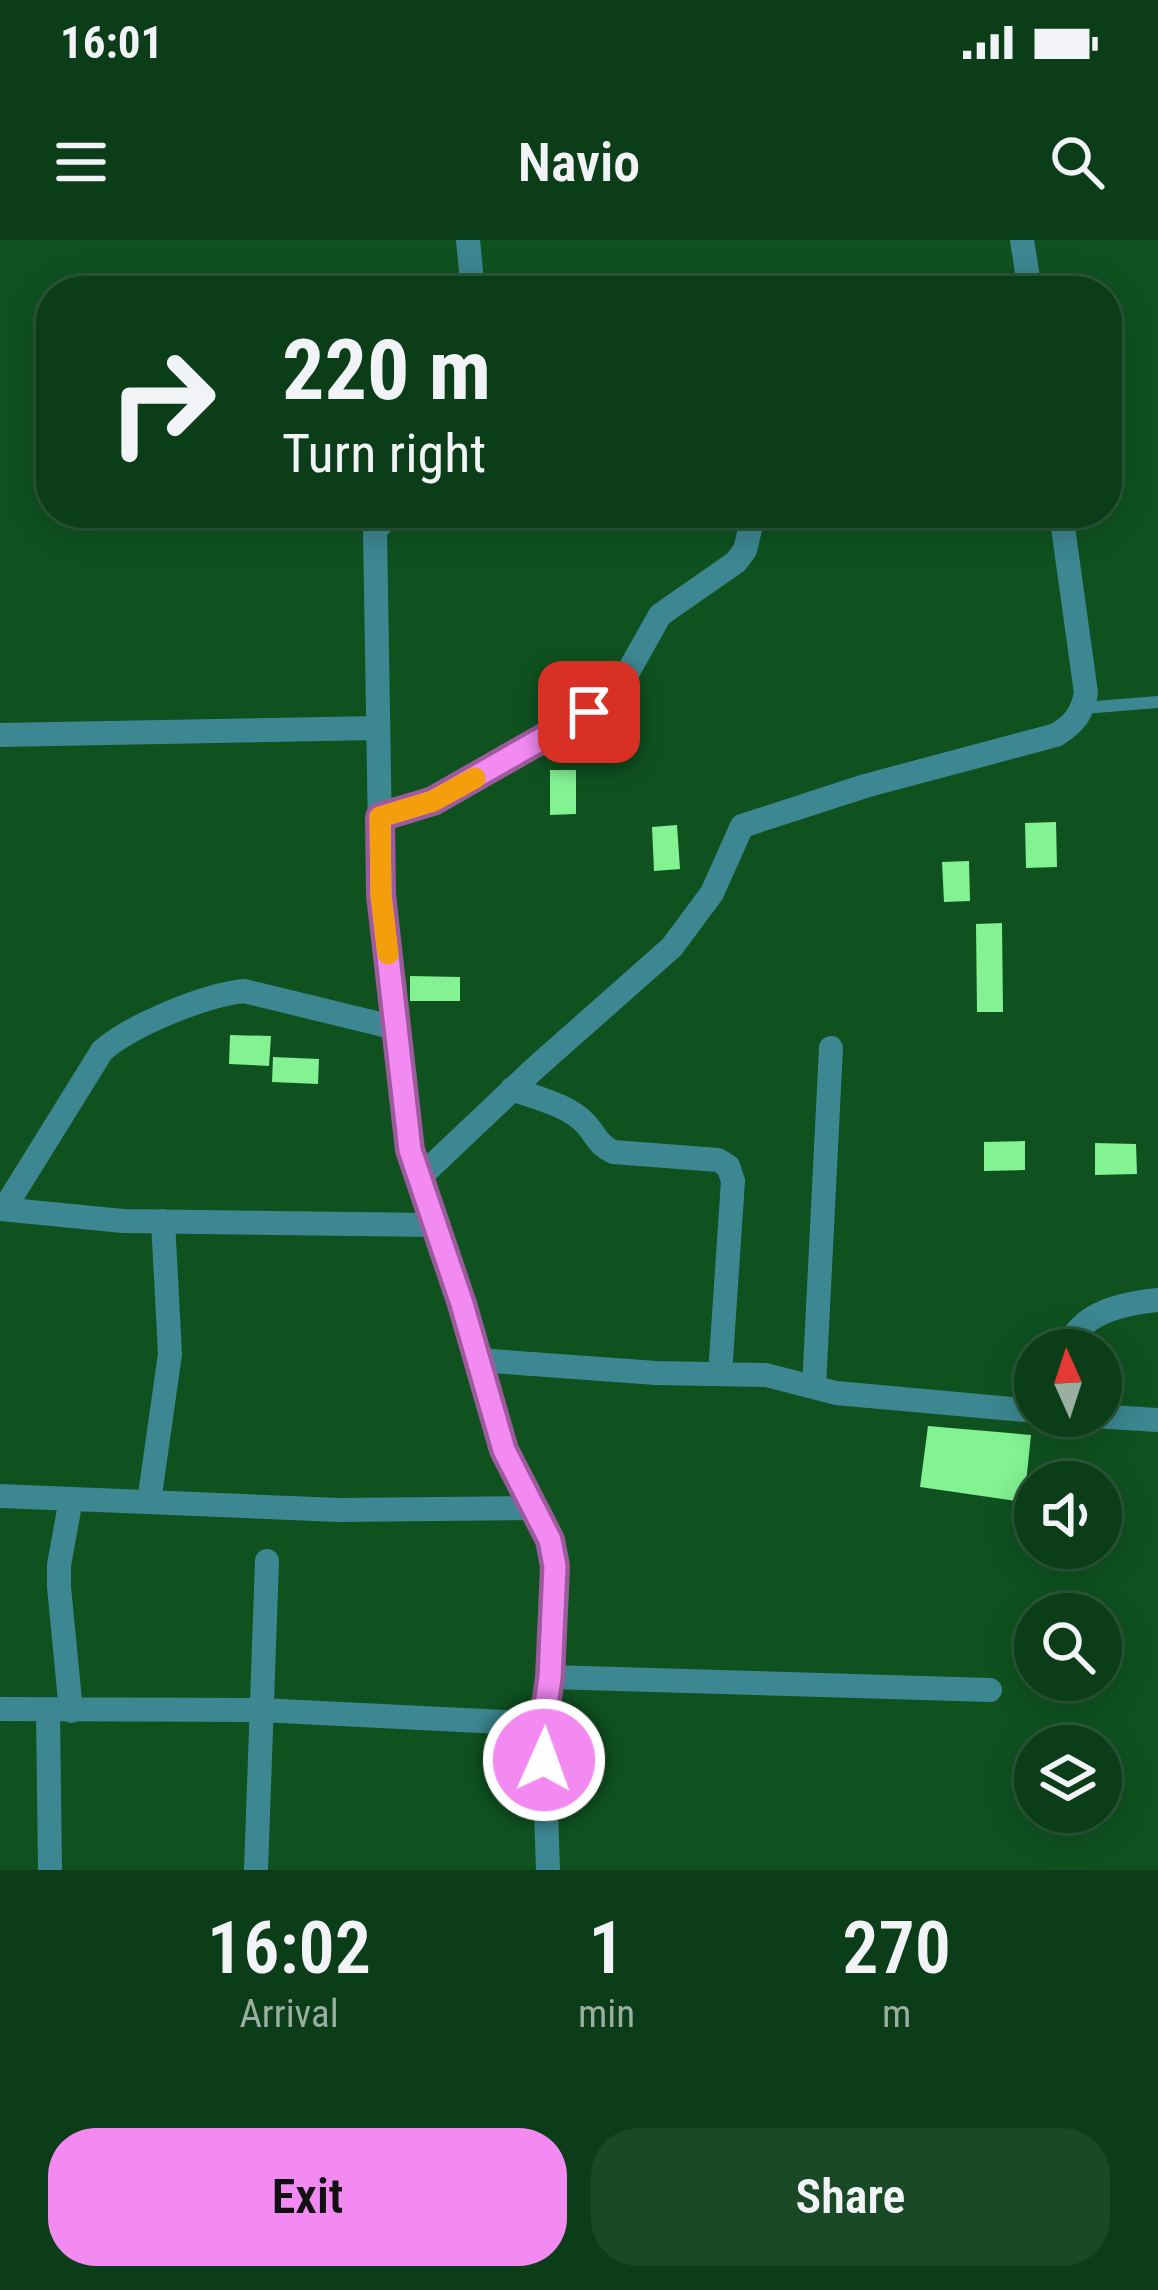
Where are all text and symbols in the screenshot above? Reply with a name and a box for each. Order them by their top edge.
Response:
text: 16:01 [60,16,163,69]
icon: menu [48,129,114,195]
icon: search [1044,129,1110,195]
text: Navio [518,131,640,194]
text: 220 m [282,321,491,420]
icon: right [84,324,240,480]
text: Turn right [282,422,486,485]
pin [538,661,640,763]
icon: arrive [556,679,622,745]
north arrow [1014,1329,1122,1437]
map controls [1014,1329,1122,1833]
button: sound [1014,1461,1122,1569]
button: search [1014,1593,1122,1701]
position arrow [481,1697,607,1823]
button: layers [1014,1725,1122,1833]
text: 16:02 [207,1906,371,1991]
text: 1 [589,1906,625,1991]
text: 270 [842,1906,951,1991]
text: Arrival [239,1991,339,2037]
text: min [578,1991,635,2037]
text: m [882,1991,911,2037]
button: Exit [48,2128,567,2266]
button: Share [591,2128,1110,2266]

